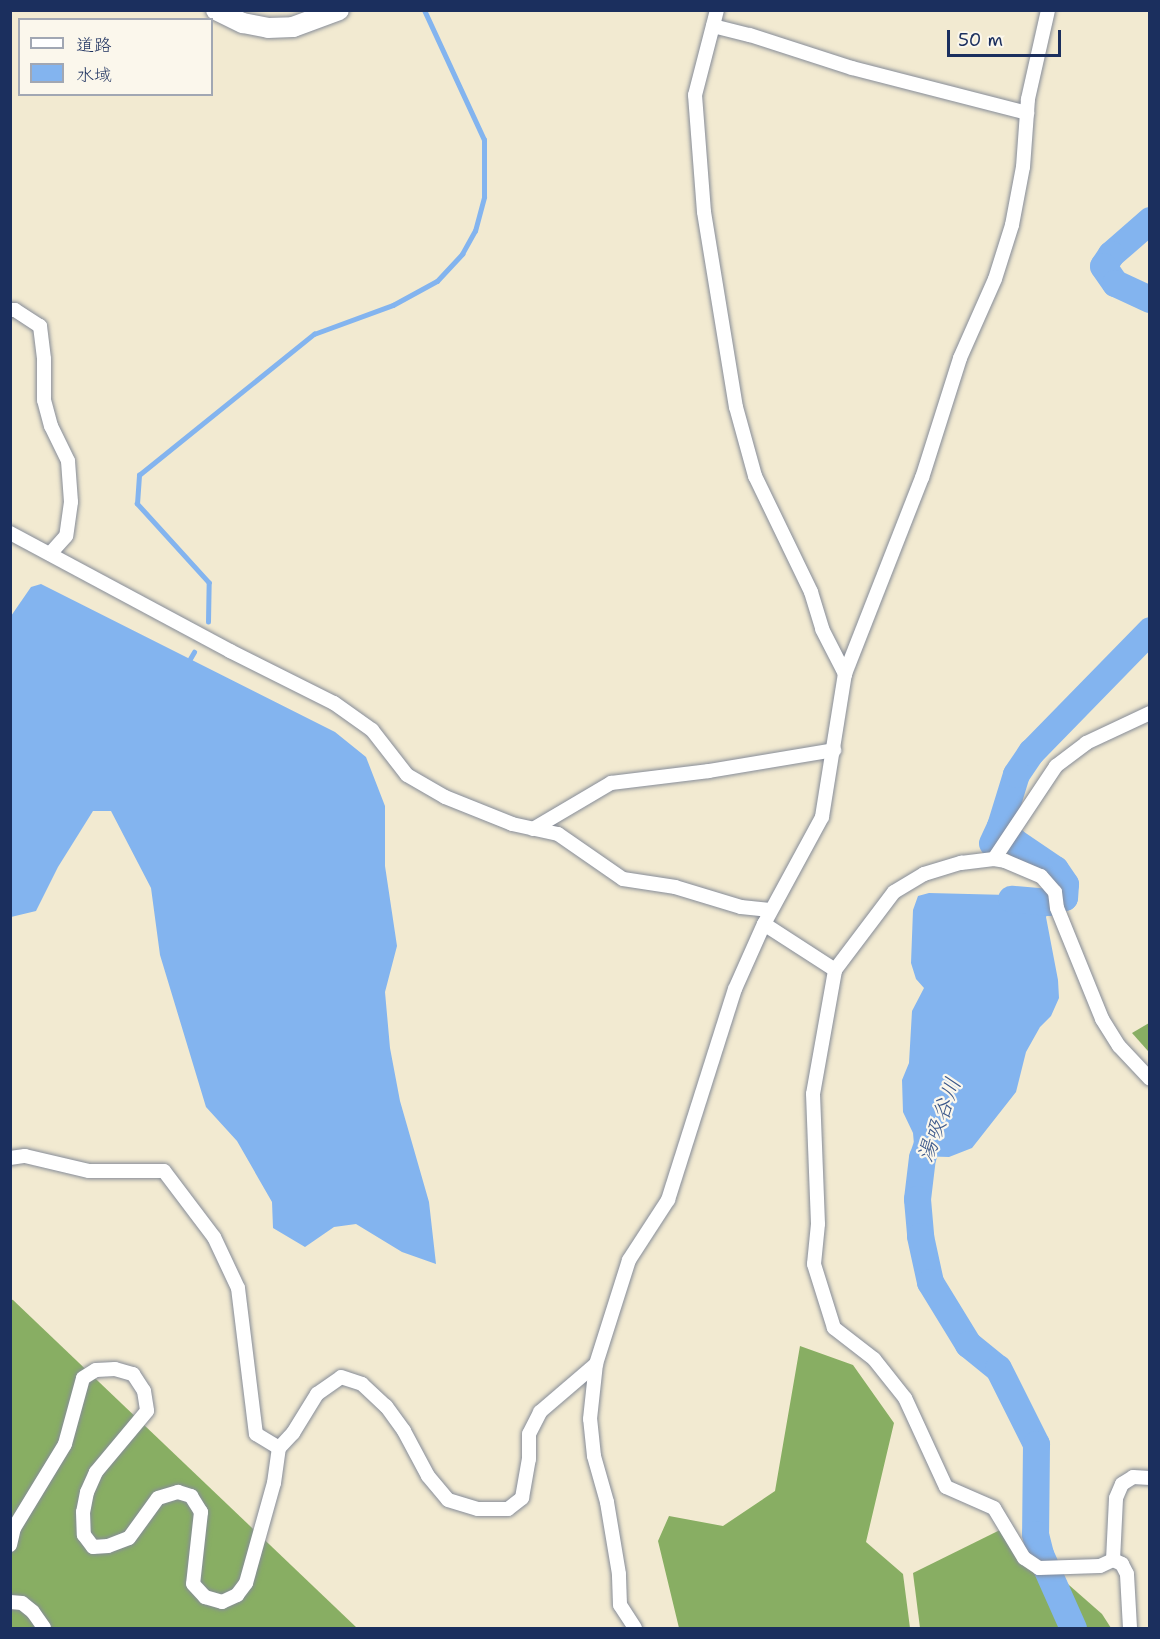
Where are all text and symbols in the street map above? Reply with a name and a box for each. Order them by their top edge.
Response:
legend [18,18,213,96]
scale bar [950,18,1064,56]
text: 50 m [958,28,1003,52]
text: 道路 [76,33,112,57]
text: 水域 [76,63,112,87]
water label: 湯吸谷川 [912,1074,966,1166]

